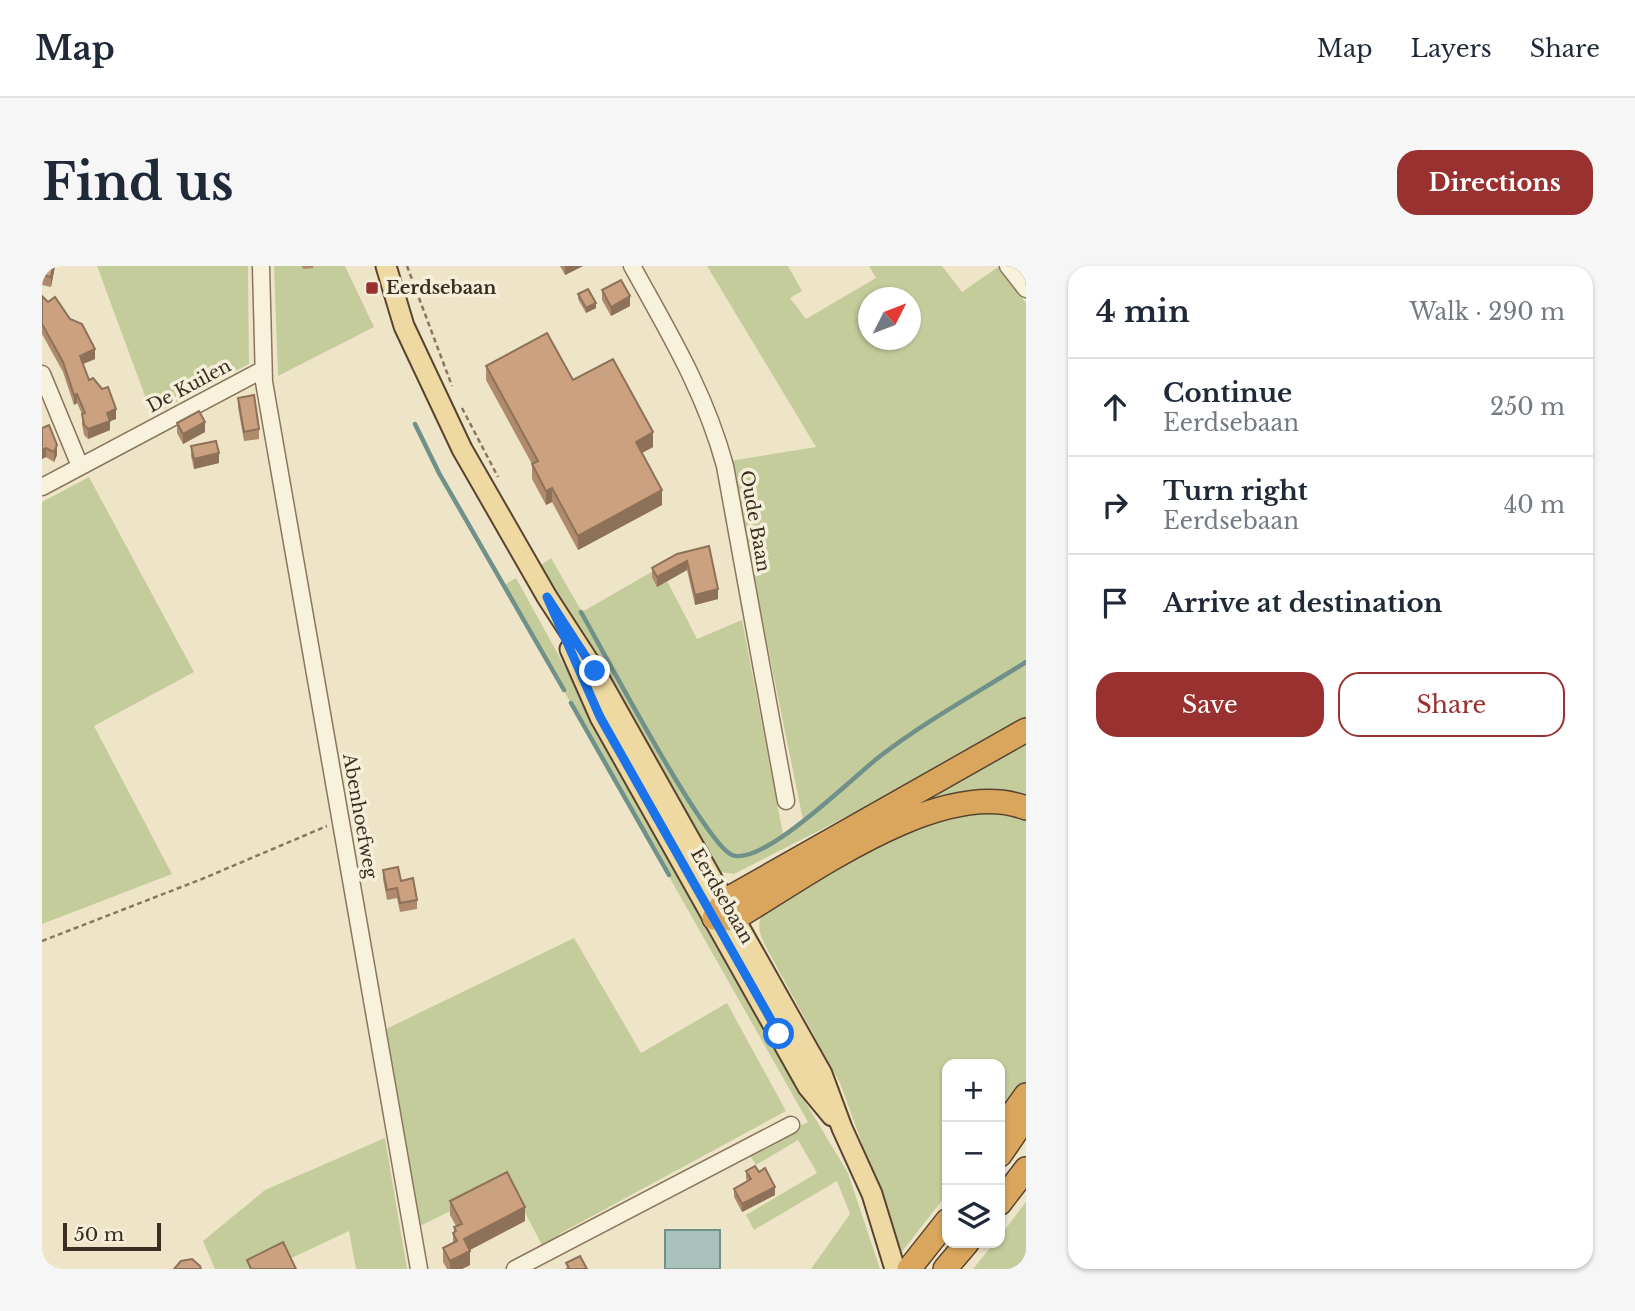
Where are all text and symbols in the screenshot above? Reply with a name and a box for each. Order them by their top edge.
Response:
text: Map [35,28,115,69]
text: Map [1317,34,1373,63]
text: Layers [1411,34,1492,63]
text: Share [1530,34,1600,63]
button: Directions [1397,150,1593,215]
text: Find us [42,152,234,213]
place label: Eerdsebaan [386,277,496,299]
marker: Eerdsebaan [364,280,380,296]
north arrow [858,287,921,350]
text: 4 min [1096,293,1190,330]
text: Walk · 290 m [1409,298,1565,326]
street label: De Kuilen [143,355,235,417]
text: Continue [1163,377,1292,409]
icon: ahead [1096,388,1134,426]
text: 250 m [1490,393,1565,421]
text: Eerdsebaan [1163,409,1299,437]
street label: Oude Baan [735,468,775,574]
text: Turn right [1163,475,1308,507]
icon: right [1096,486,1134,524]
text: 40 m [1504,491,1565,519]
text: Eerdsebaan [1163,507,1299,535]
icon: arrive [1096,584,1134,622]
text: Arrive at destination [1163,587,1443,619]
route end [579,655,610,686]
button: Save [1096,672,1324,737]
button: Share [1338,672,1565,737]
street label: Abenhoefweg [338,751,382,880]
street label: Eerdsebaan [686,844,758,948]
route start [763,1018,794,1049]
map controls [942,1059,1005,1248]
button: + [942,1059,1005,1122]
button: − [942,1122,1005,1185]
button: layers [942,1185,1005,1248]
scale bar [63,1220,161,1252]
text: 50 m [74,1223,124,1246]

